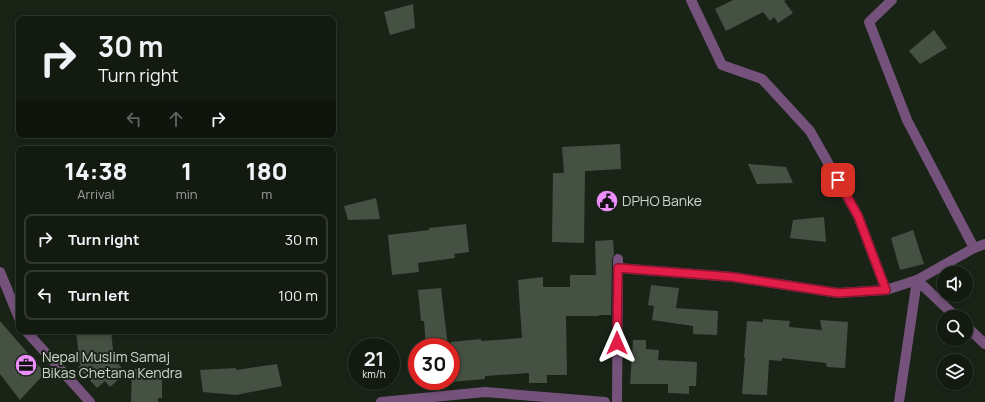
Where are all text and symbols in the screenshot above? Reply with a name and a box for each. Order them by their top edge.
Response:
text: 30 m [98,27,163,65]
icon: right [32,32,84,84]
text: Turn right [98,63,179,87]
icon: left [123,108,145,130]
icon: ahead [165,108,187,130]
icon: right [207,108,229,130]
text: 14:38 [64,154,128,187]
text: 1 [181,154,192,187]
text: 180 [246,154,288,187]
pin [821,163,855,197]
icon: arrive [827,169,849,191]
text: Arrival [77,185,114,203]
text: min [176,185,198,203]
text: m [261,185,272,203]
public building icon: DPHO Banke [594,188,620,214]
place label: DPHO Banke [622,191,702,210]
icon: right [34,228,56,250]
text: Turn right [68,229,139,250]
text: 30 m [285,229,318,250]
map controls [937,266,973,390]
button: sound [937,266,973,302]
icon: left [34,284,56,306]
text: Turn left [68,285,130,306]
text: 100 m [278,285,318,306]
button: search [937,310,973,346]
position arrow [596,322,638,364]
speed limit sign: 30 [408,338,460,390]
text: 21 [364,345,384,372]
place label: Nepal Muslim Samaj Bikas Chetana Kendra [42,347,182,382]
office icon: Nepal Muslim Samaj Bikas Chetana Kendra [13,352,39,378]
button: layers [937,354,973,390]
text: km/h [362,367,386,381]

